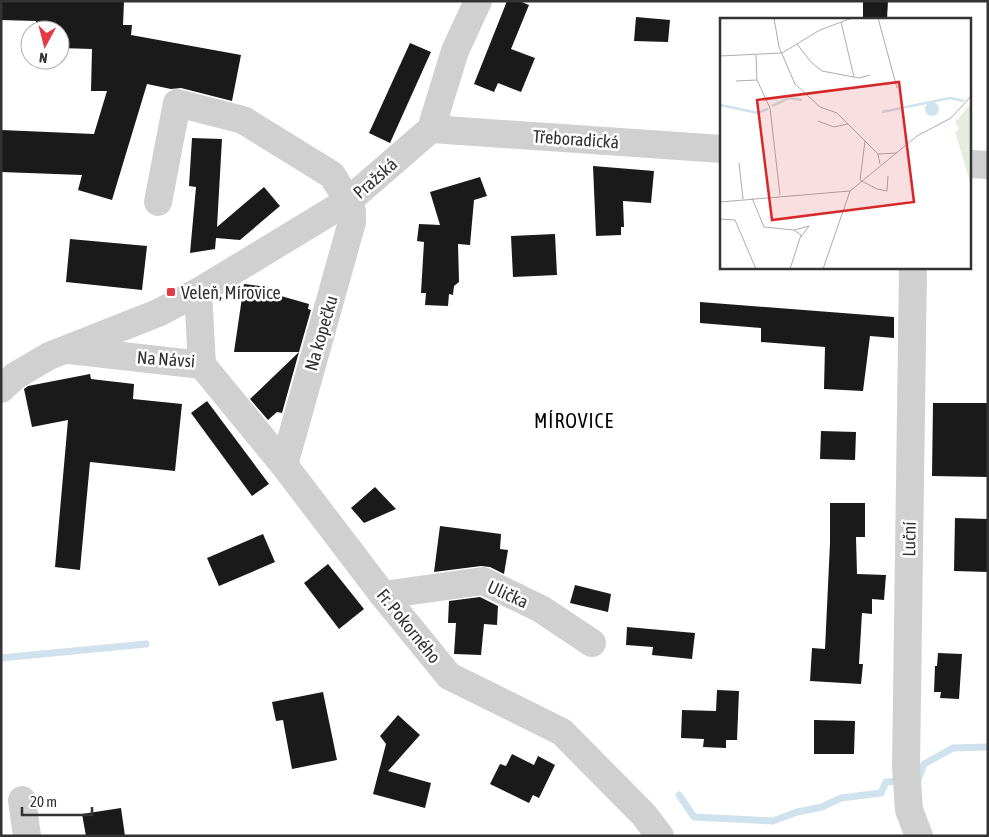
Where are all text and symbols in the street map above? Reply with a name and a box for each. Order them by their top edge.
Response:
inset map [720,18,972,269]
north arrow [20,20,70,70]
text: N [38,49,48,66]
street label: Třeboradická [532,126,620,152]
street label: Pražská [349,153,401,203]
place label: Veleň, Mírovice [181,282,281,303]
marker: Veleň, Mírovice [165,286,177,298]
street label: Na kopečku [300,293,342,373]
street label: Na Návsi [136,346,196,372]
district label: MÍROVICE [534,409,614,432]
street label: Luční [898,521,920,557]
street label: Ulička [484,576,532,612]
street label: Fr. Pokorného [373,585,445,667]
scale bar [22,784,92,816]
text: 20 m [30,793,57,810]

